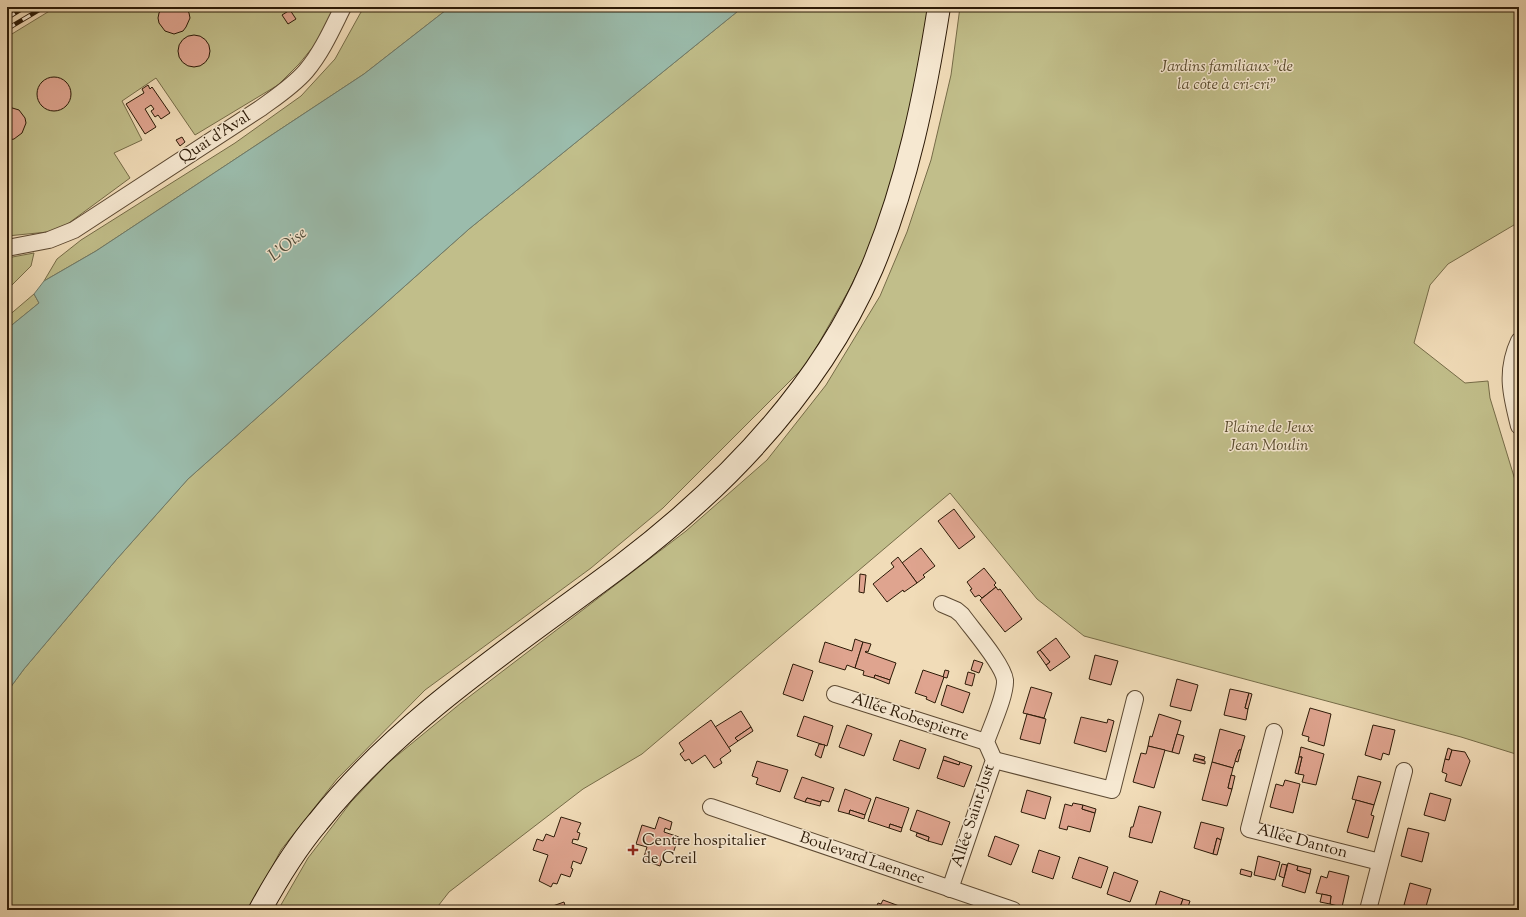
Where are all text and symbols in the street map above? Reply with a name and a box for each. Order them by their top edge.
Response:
park label: Jardins familiaux "de la côte à cri-cri" [1160,56,1293,97]
street label: Quai d'Aval [175,106,256,170]
water label: L'Oise [263,222,313,268]
park label: Plaine de Jeux Jean Moulin [1224,417,1314,458]
street label: Allée Robespierre [848,688,972,748]
street label: Allée Saint-Just [947,761,1002,870]
street label: Allée Danton [1254,819,1350,865]
street label: Boulevard Laennec [796,827,928,891]
place label: Centre hospitalier de Creil [642,830,766,871]
marker: Centre hospitalier de Creil [627,844,639,856]

